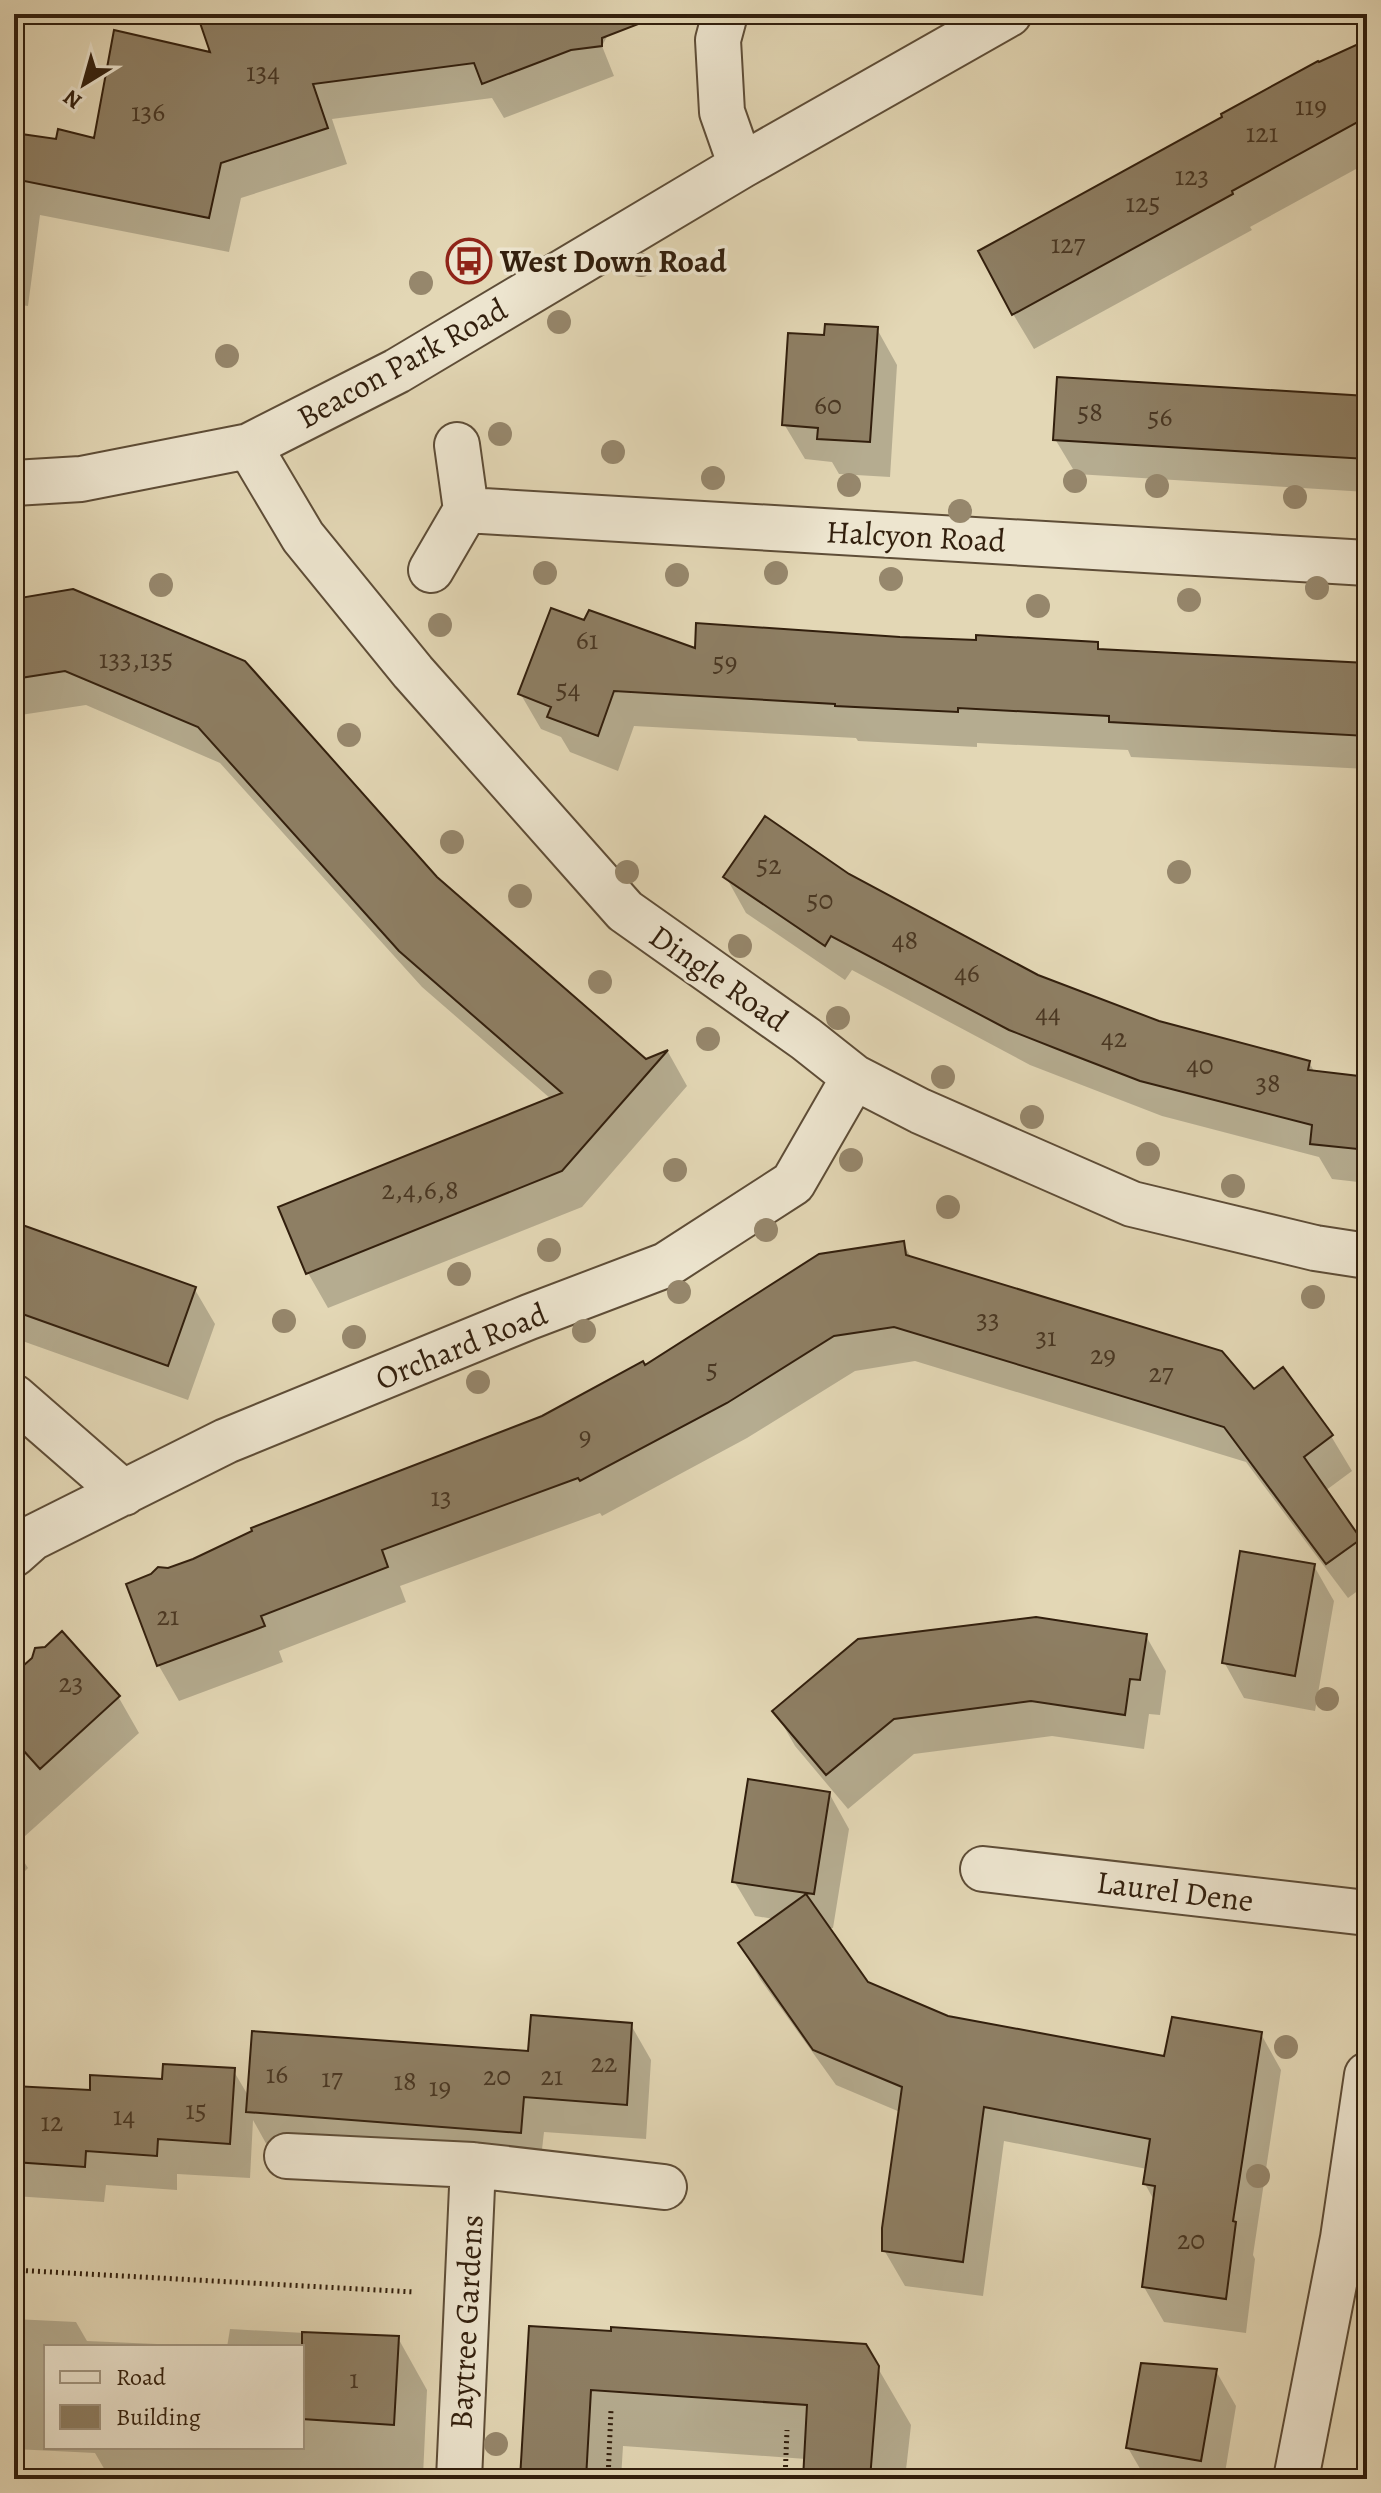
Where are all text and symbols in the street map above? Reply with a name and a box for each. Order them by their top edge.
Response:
north arrow [44,44,124,124]
house number: 134 [246,53,280,91]
text: N [57,82,88,116]
house number: 119 [1295,87,1327,125]
house number: 136 [131,93,165,131]
house number: 121 [1246,114,1278,152]
house number: 123 [1175,157,1209,195]
house number: 125 [1126,184,1160,222]
house number: 127 [1051,225,1086,263]
bus stop icon: West Down Road [445,237,493,285]
place label: West Down Road [499,239,727,283]
street label: Beacon Park Road [289,287,516,439]
house number: 60 [814,386,842,424]
house number: 58 [1077,393,1103,431]
house number: 56 [1148,398,1173,436]
street label: Halcyon Road [825,509,1008,563]
house number: 61 [576,621,598,659]
house number: 133,135 [99,640,173,678]
house number: 59 [713,643,737,681]
house number: 54 [556,670,580,708]
house number: 52 [756,846,782,884]
house number: 50 [807,881,833,919]
street label: Dingle Road [641,914,798,1042]
house number: 48 [892,921,918,959]
house number: 46 [954,954,980,992]
house number: 44 [1035,994,1061,1032]
house number: 42 [1101,1019,1127,1057]
house number: 40 [1186,1046,1214,1084]
house number: 38 [1255,1064,1281,1102]
house number: 2,4,6,8 [381,1171,459,1209]
street label: Orchard Road [369,1291,554,1400]
house number: 33 [976,1300,1000,1338]
house number: 31 [1035,1318,1057,1356]
house number: 29 [1090,1336,1116,1374]
house number: 5 [706,1350,718,1388]
house number: 27 [1148,1354,1174,1392]
house number: 9 [579,1417,591,1455]
house number: 13 [430,1478,452,1516]
house number: 21 [157,1597,179,1635]
house number: 23 [59,1664,83,1702]
street label: Laurel Dene [1094,1860,1256,1922]
house number: 22 [591,2044,617,2082]
house number: 16 [266,2055,288,2093]
house number: 20 [483,2057,511,2095]
house number: 21 [541,2057,563,2095]
house number: 17 [321,2059,343,2097]
house number: 18 [393,2062,417,2100]
house number: 19 [429,2068,451,2106]
house number: 15 [185,2091,207,2129]
house number: 14 [113,2097,135,2135]
house number: 12 [41,2103,63,2141]
street label: Baytree Gardens [438,2214,494,2430]
house number: 20 [1177,2221,1205,2259]
legend [44,2345,304,2449]
house number: 1 [349,2360,359,2398]
text: Road [116,2361,166,2393]
text: Building [116,2401,201,2433]

